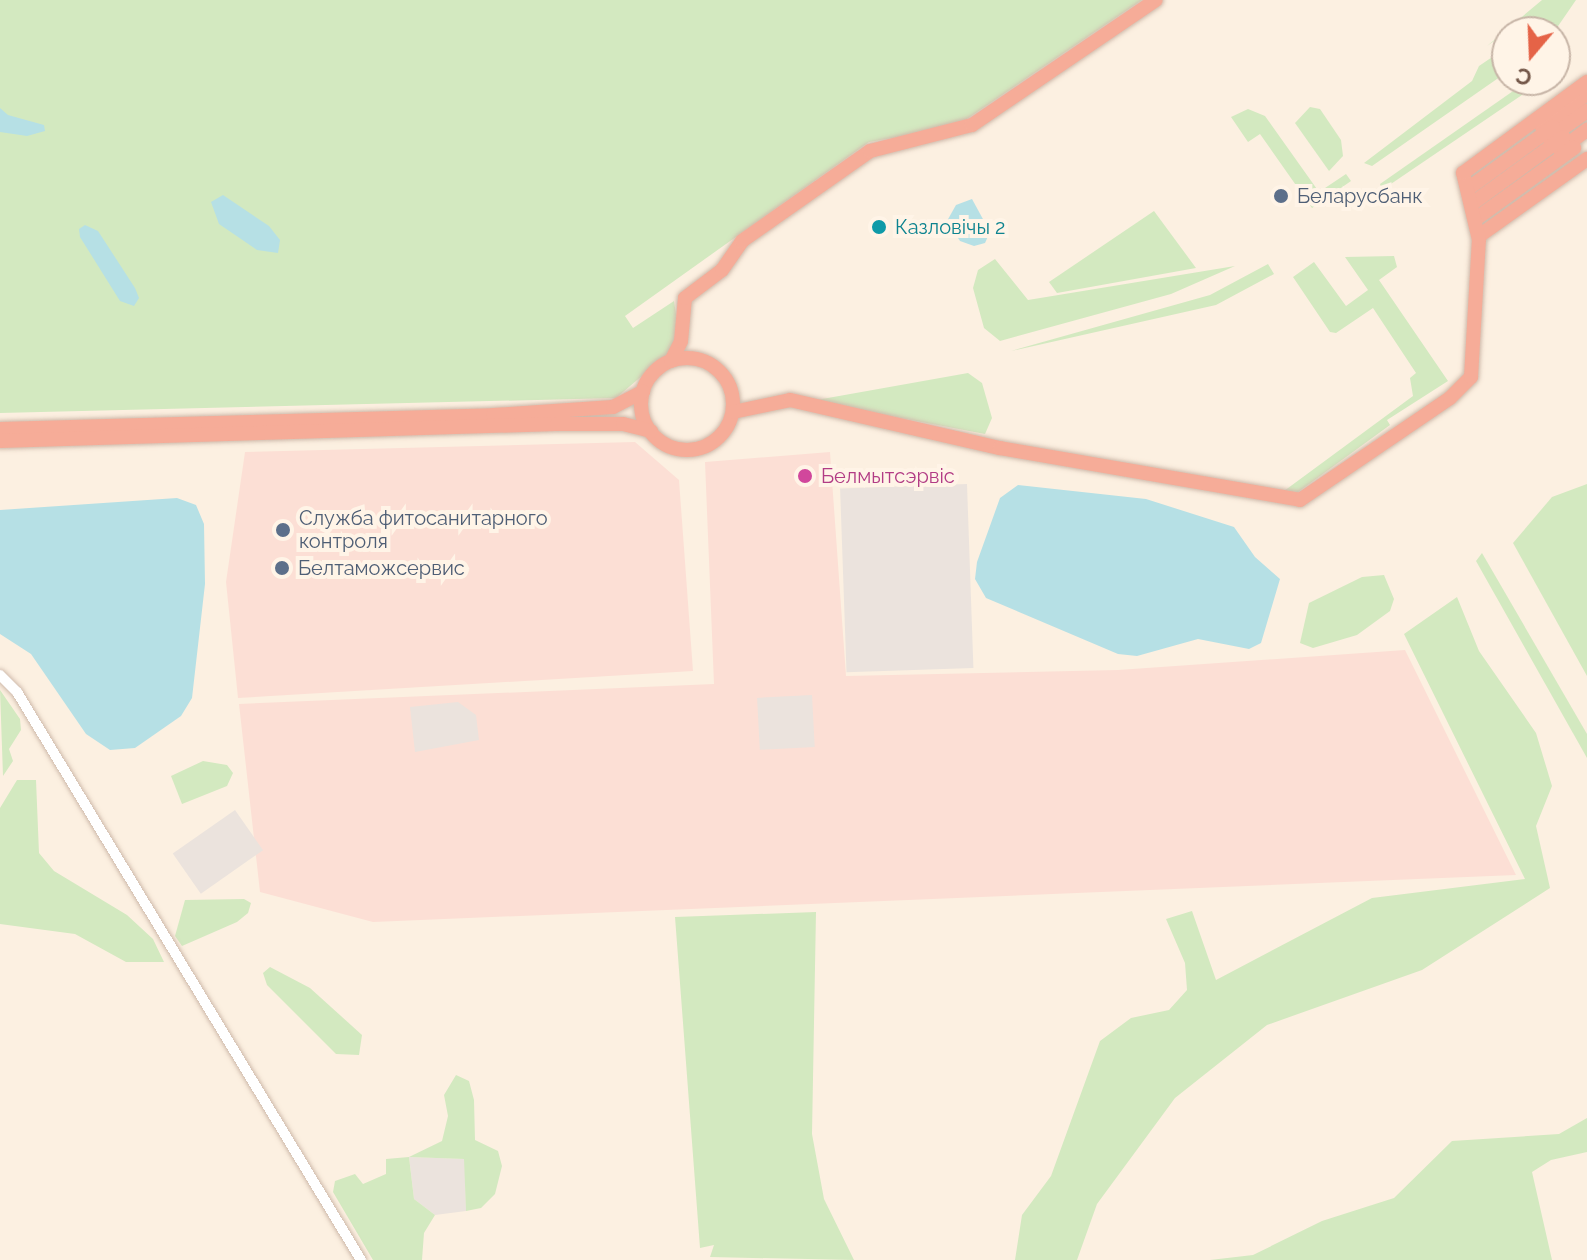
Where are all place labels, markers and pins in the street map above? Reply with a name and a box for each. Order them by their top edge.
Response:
place label: Беларусбанк [1297,184,1423,208]
marker: Беларусбанк [1272,187,1290,205]
place label: Казловічы 2 [895,215,1006,239]
marker: Казловічы 2 [870,218,888,236]
place label: Белмытсэрвіс [821,464,955,488]
marker: Белмытсэрвіс [796,467,814,485]
place label: Служба фитосанитарного контроля [299,506,548,553]
marker: Служба фитосанитарного контроля [274,521,292,539]
place label: Белтаможсервис [298,556,465,580]
marker: Белтаможсервис [273,559,291,577]

